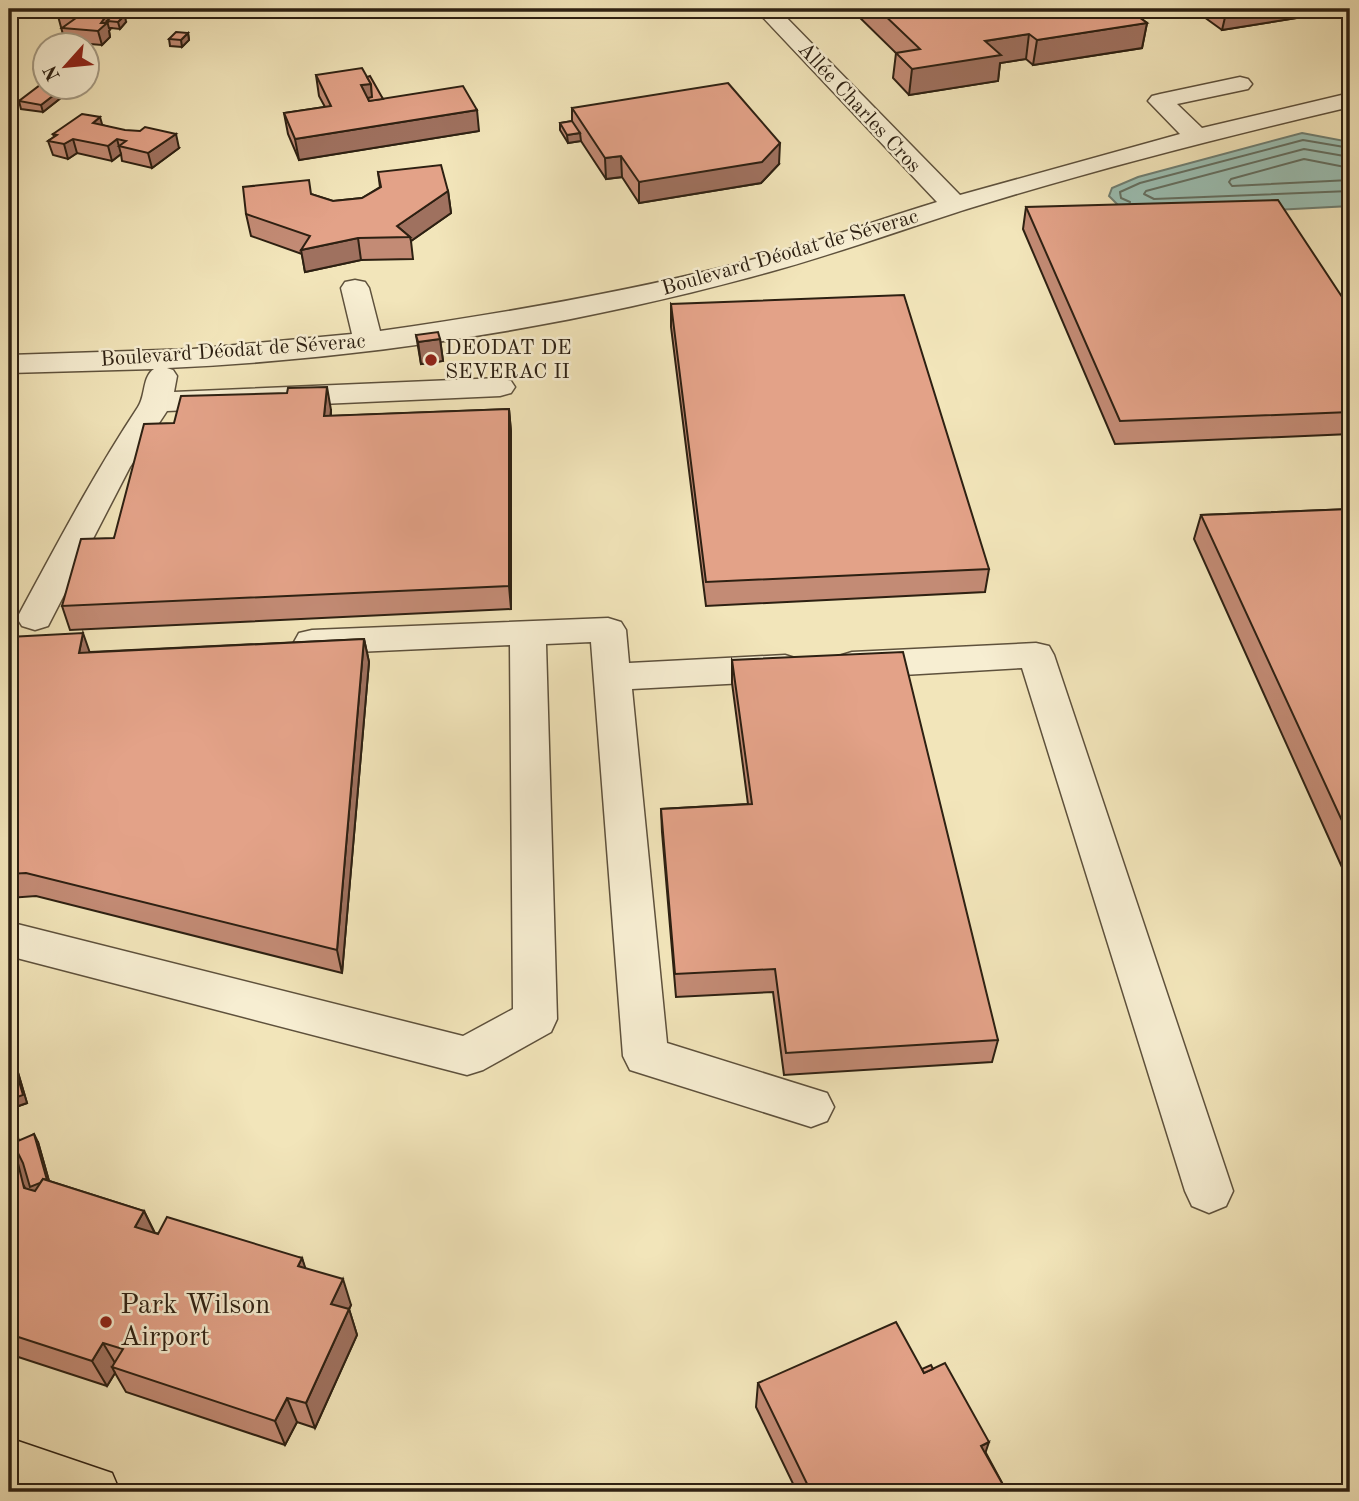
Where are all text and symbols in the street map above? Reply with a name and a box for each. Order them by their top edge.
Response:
north arrow [32,32,102,102]
street label: Allée Charles Cros [793,39,925,177]
text: N [41,61,65,83]
street label: Boulevard Déodat de Séverac [659,206,921,300]
street label: Boulevard Déodat de Séverac [100,331,366,371]
place label: DEODAT DE SEVERAC II [445,338,572,383]
marker: DEODAT DE SEVERAC II [423,352,439,368]
place label: Park Wilson Airport [120,1292,270,1352]
marker: Park Wilson Airport [98,1314,114,1330]

